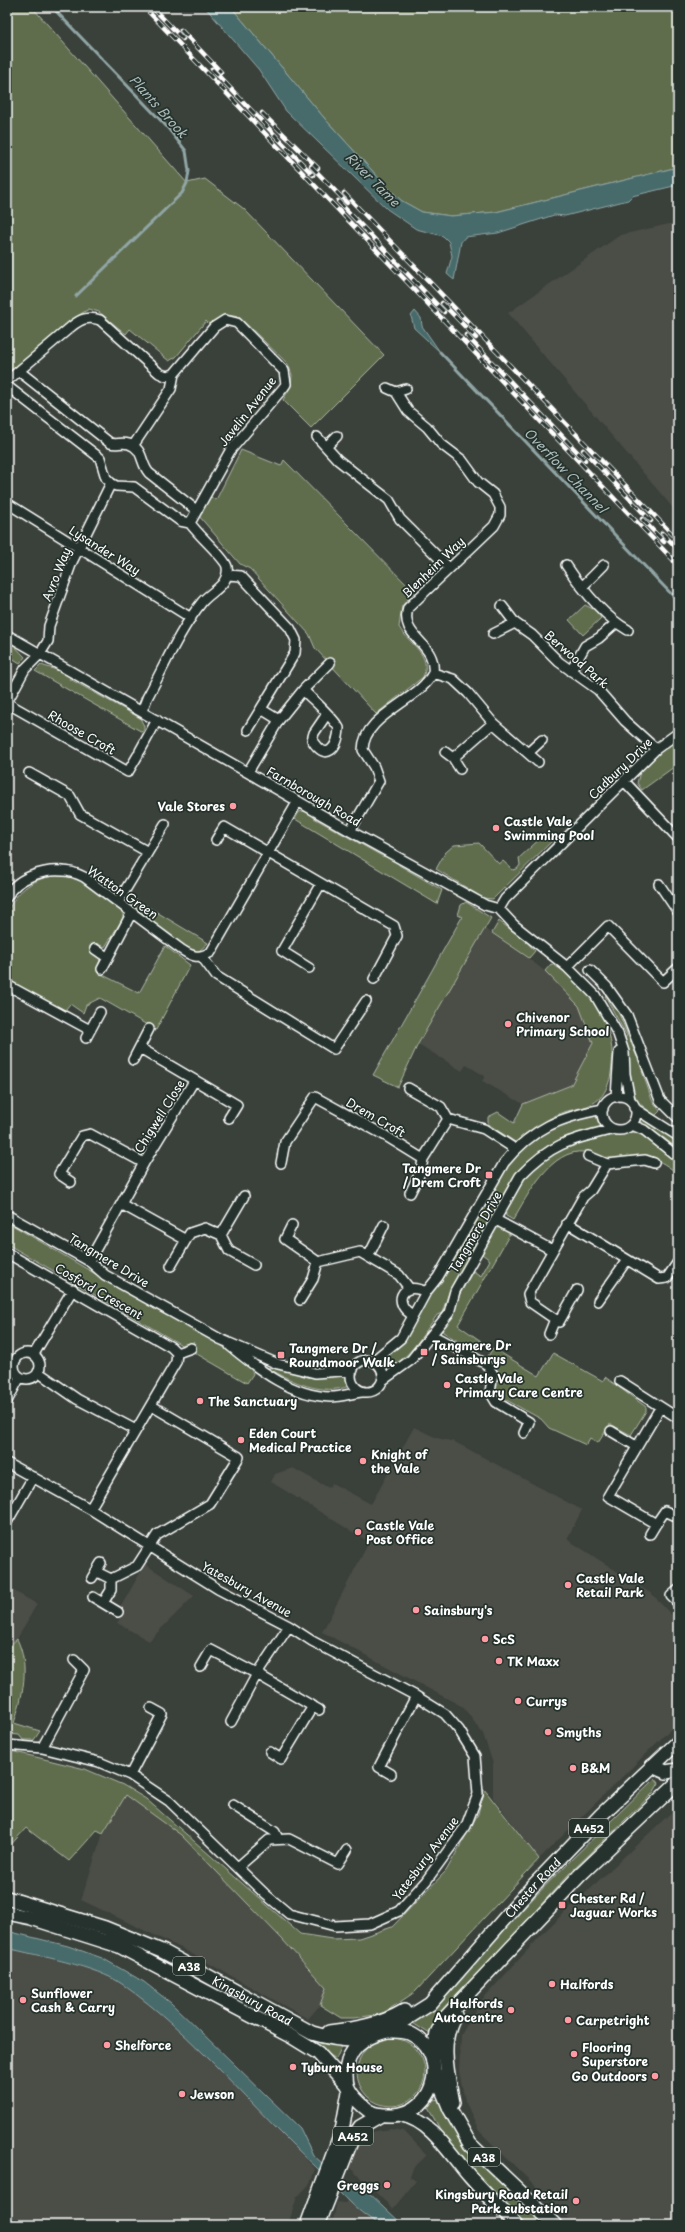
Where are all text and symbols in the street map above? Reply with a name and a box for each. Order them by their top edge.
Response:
water label: Plants Brook [126,70,193,142]
water label: River Tame [342,148,405,211]
street label: Javelin Avenue [214,372,280,450]
water label: Overflow Channel [520,423,613,519]
street label: Lysander Way [66,521,144,579]
street label: Blenheim Way [397,532,469,602]
street label: Avro Way [37,544,75,604]
street label: Berwood Park [541,626,613,692]
street label: Rhoose Croft [45,705,119,759]
street label: Cadbury Drive [584,733,656,803]
street label: Farnborough Road [263,762,365,830]
place label: Vale Stores [157,797,225,815]
marker: Vale Stores [228,801,238,811]
place label: Castle Vale Swimming Pool [504,812,594,844]
marker: Castle Vale Swimming Pool [491,823,501,833]
street label: Watton Green [84,861,162,923]
place label: Chivenor Primary School [516,1008,609,1040]
marker: Chivenor Primary School [503,1019,513,1029]
street label: Chigwell Close [129,1076,189,1156]
street label: Drem Croft [343,1093,409,1141]
place label: Tangmere Dr / Drem Croft [402,1159,482,1191]
marker: Tangmere Dr / Drem Croft [484,1170,494,1180]
street label: Tangmere Drive [444,1188,506,1276]
street label: Tangmere Drive [65,1229,153,1291]
street label: Cosford Crescent [52,1258,146,1324]
place label: Tangmere Dr / Sainsburys [431,1336,512,1368]
place label: Tangmere Dr / Roundmoor Walk [289,1339,395,1371]
marker: Tangmere Dr / Sainsburys [419,1347,429,1357]
marker: Tangmere Dr / Roundmoor Walk [276,1350,286,1360]
place label: Castle Vale Primary Care Centre [455,1369,583,1401]
marker: Castle Vale Primary Care Centre [442,1380,452,1390]
place label: The Sanctuary [208,1392,297,1410]
marker: The Sanctuary [195,1396,205,1406]
place label: Eden Court Medical Practice [249,1424,352,1456]
marker: Eden Court Medical Practice [236,1435,246,1445]
place label: Knight of the Vale [371,1445,429,1477]
marker: Knight of the Vale [358,1456,368,1466]
place label: Castle Vale Post Office [366,1516,434,1548]
marker: Castle Vale Post Office [353,1527,363,1537]
street label: Yatesbury Avenue [199,1557,296,1621]
place label: Castle Vale Retail Park [576,1569,644,1601]
marker: Castle Vale Retail Park [563,1580,573,1590]
place label: Sainsbury's [424,1601,493,1619]
marker: Sainsbury's [411,1605,421,1615]
place label: ScS [493,1630,515,1648]
marker: ScS [480,1634,490,1644]
place label: TK Maxx [507,1652,560,1670]
marker: TK Maxx [494,1656,504,1666]
place label: Currys [526,1692,567,1710]
marker: Currys [513,1696,523,1706]
place label: Smyths [556,1723,601,1741]
marker: Smyths [543,1727,553,1737]
place label: B&M [581,1759,610,1777]
marker: B&M [568,1763,578,1773]
street label: Yatesbury Avenue [388,1812,463,1904]
road number: A452 [569,1819,609,1837]
street label: Chester Road [500,1853,565,1922]
place label: Chester Rd / Jaguar Works [570,1889,657,1921]
marker: Chester Rd / Jaguar Works [557,1900,567,1910]
road number: A38 [173,1957,205,1975]
street label: Kingsbury Road [209,1971,296,2030]
place label: Halfords [560,1975,614,1993]
marker: Halfords [547,1979,557,1989]
place label: Sunflower Cash & Carry [31,1984,115,2016]
place label: Halfords Autocentre [434,1994,503,2026]
marker: Sunflower Cash & Carry [18,1995,28,2005]
marker: Halfords Autocentre [506,2005,516,2015]
place label: Carpetright [576,2011,650,2029]
marker: Carpetright [563,2015,573,2025]
place label: Shelforce [115,2036,172,2054]
place label: Flooring Superstore [582,2038,649,2070]
marker: Shelforce [102,2040,112,2050]
marker: Flooring Superstore [569,2049,579,2059]
place label: Tyburn House [301,2058,383,2076]
marker: Tyburn House [288,2062,298,2072]
place label: Go Outdoors [571,2067,647,2085]
marker: Go Outdoors [650,2071,660,2081]
place label: Jewson [190,2085,234,2103]
marker: Jewson [177,2089,187,2099]
road number: A452 [333,2127,373,2145]
road number: A38 [468,2148,500,2166]
place label: Greggs [337,2176,379,2194]
marker: Greggs [382,2180,392,2190]
place label: Kingsbury Road Retail Park substation [435,2185,568,2217]
marker: Kingsbury Road Retail Park substation [571,2196,581,2206]

